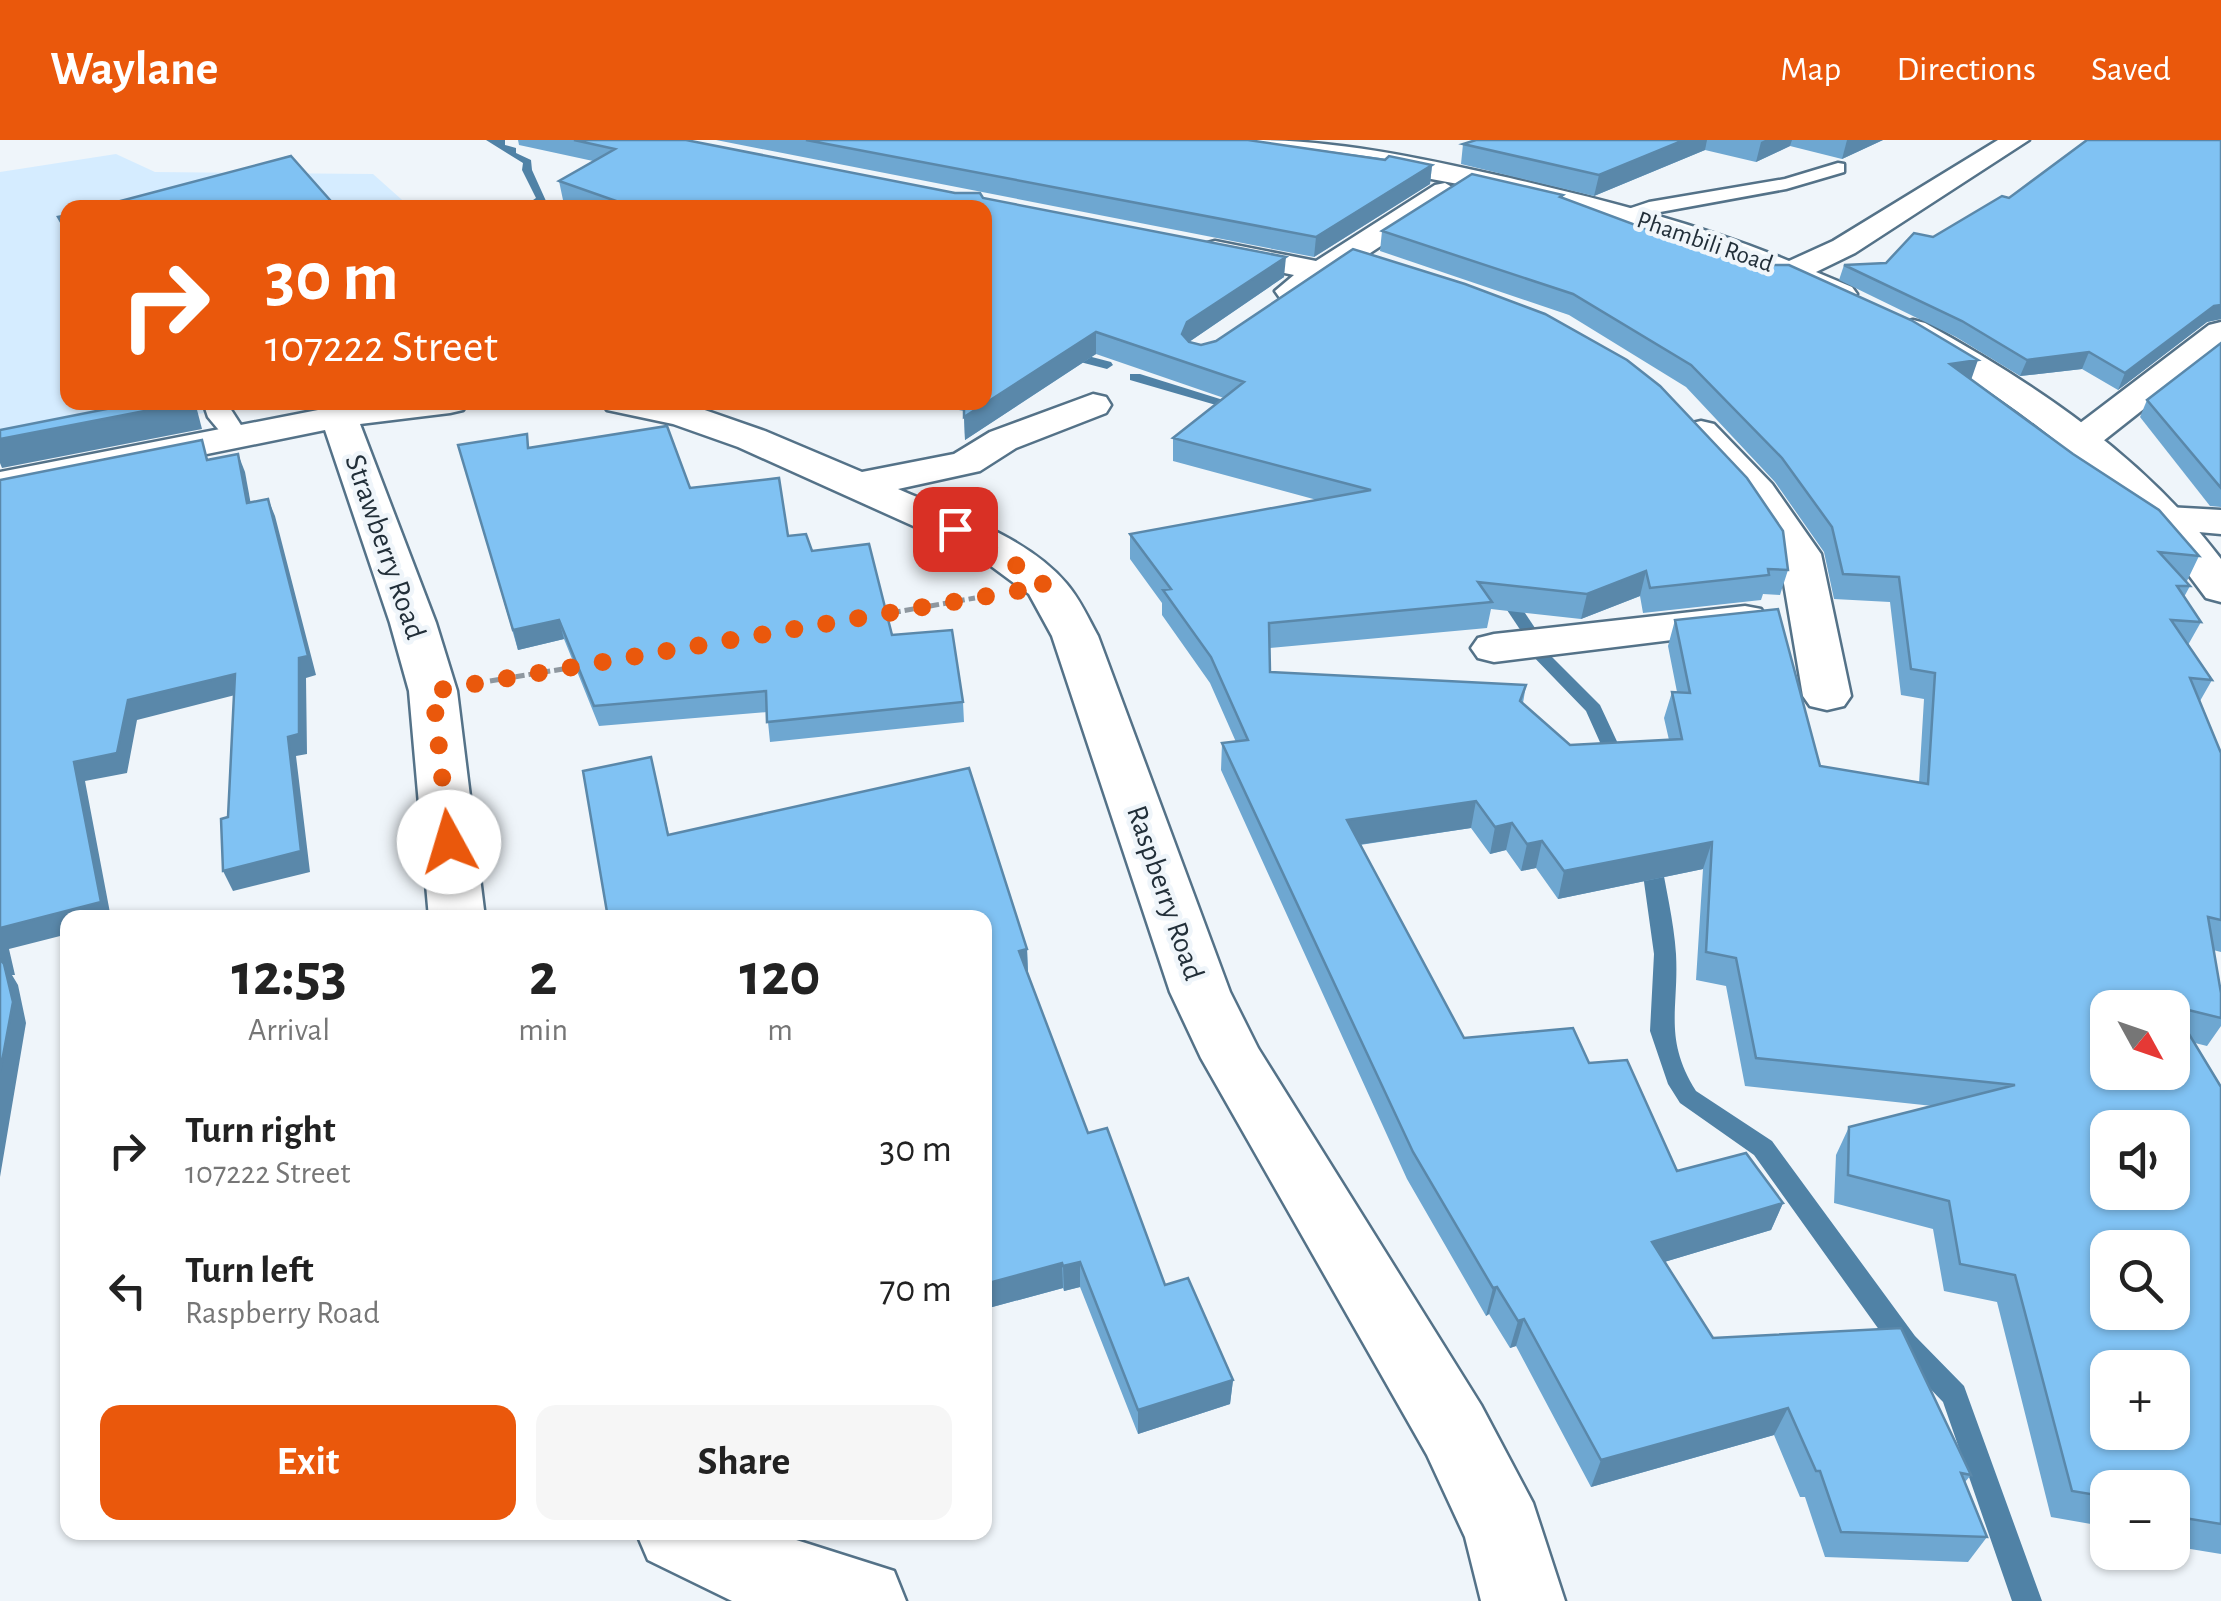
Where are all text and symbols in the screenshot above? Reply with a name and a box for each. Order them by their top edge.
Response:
text: Waylane [50,46,218,94]
text: Map [1780,52,1841,87]
text: Directions [1896,52,2036,87]
text: Saved [2091,52,2171,87]
street label: Phambili Road [1634,207,1776,277]
icon: right [100,240,230,370]
text: 30 m [265,243,399,313]
text: 107222 Street [265,325,498,370]
street label: Strawberry Road [339,451,431,643]
pin [913,487,998,572]
icon: arrive [928,502,983,557]
position arrow [397,790,501,894]
street label: Raspberry Road [1121,802,1209,984]
text: 12:53 [231,946,347,1006]
text: 2 [529,946,557,1006]
text: 120 [739,946,821,1006]
north arrow [2090,990,2190,1090]
map controls [2090,990,2190,1570]
text: Arrival [248,1014,330,1046]
text: min [518,1014,568,1046]
text: m [767,1014,793,1046]
button: sound [2090,1110,2190,1210]
text: Turn right [185,1112,335,1150]
icon: right [100,1123,155,1178]
text: 30 m [880,1131,952,1169]
text: 107222 Street [185,1157,351,1189]
button: search [2090,1230,2190,1330]
text: Turn left [185,1252,313,1290]
icon: left [100,1263,155,1318]
text: 70 m [879,1271,952,1309]
text: Raspberry Road [185,1297,380,1329]
button: + [2090,1350,2190,1450]
button: Exit [100,1405,516,1520]
button: Share [536,1405,952,1520]
button: − [2090,1470,2190,1570]

